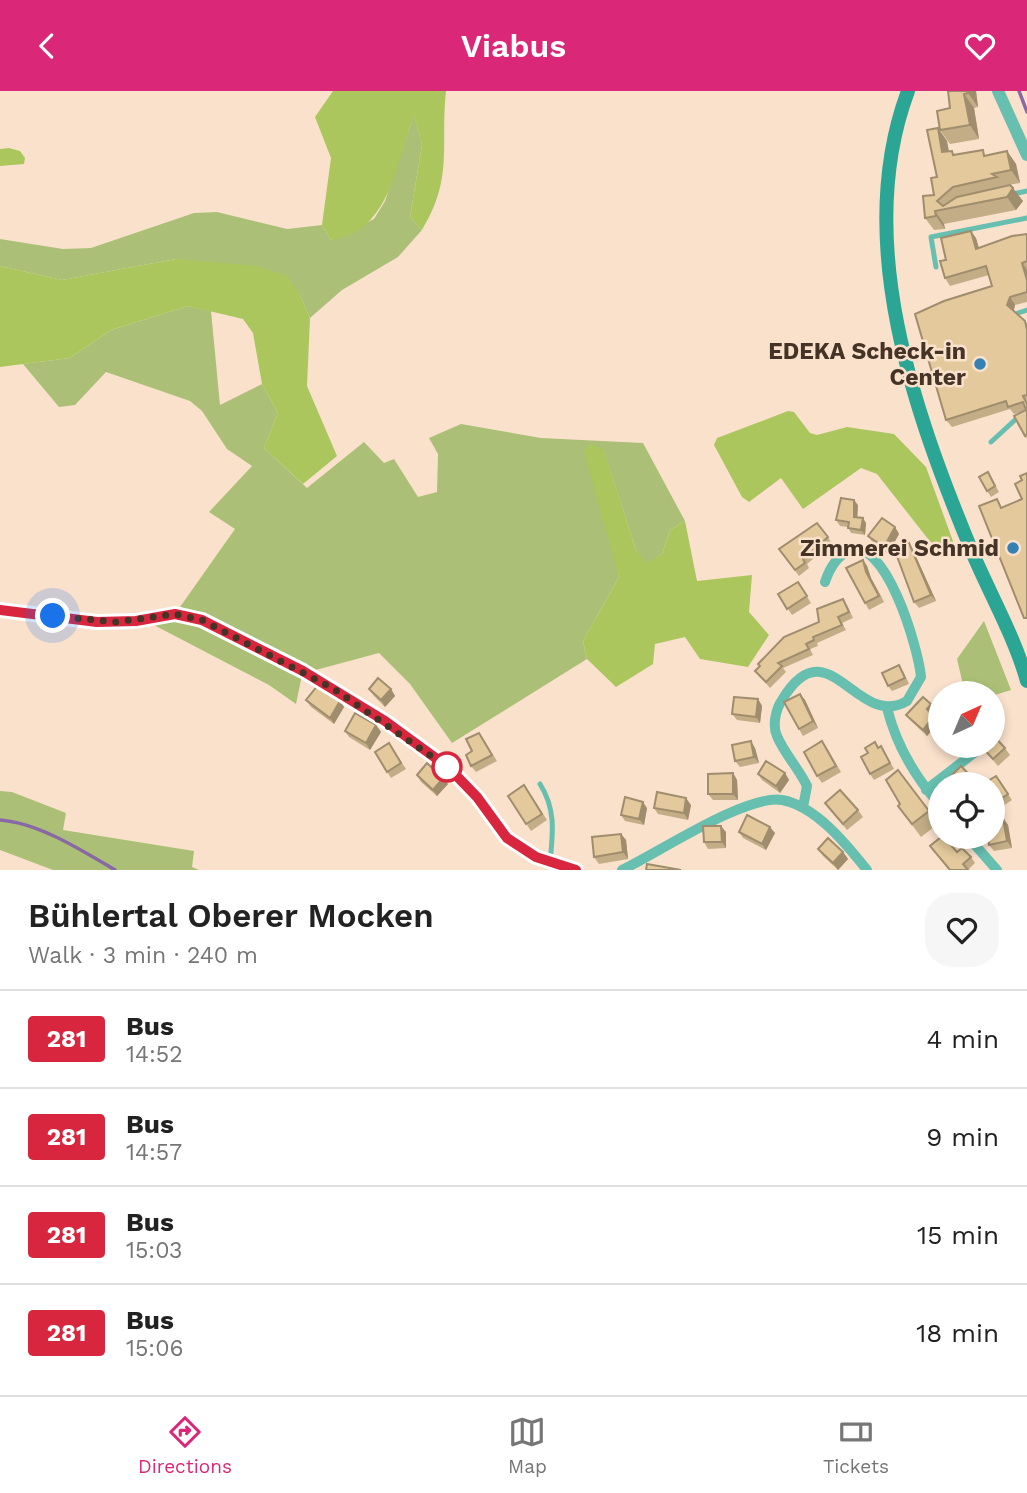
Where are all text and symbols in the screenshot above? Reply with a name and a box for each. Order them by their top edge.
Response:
icon: back [28,27,66,65]
text: Viabus [461,27,566,65]
icon: heart [961,27,999,65]
place label: EDEKA Scheck-in Center [768,338,966,391]
marker: EDEKA Scheck-in Center [972,356,988,372]
place label: Zimmerei Schmid [800,535,999,562]
marker: Zimmerei Schmid [1005,540,1021,556]
your location [35,598,70,633]
north arrow [928,681,1004,758]
map controls [928,681,1005,849]
unlabelled marker [432,752,462,782]
button: locate [928,772,1005,849]
button: heart [925,893,999,967]
text: Bühlertal Oberer Mocken [28,896,434,935]
text: Walk · 3 min · 240 m [28,942,258,969]
text: Bus [126,1011,174,1041]
text: 4 min [926,1024,999,1054]
text: 281 [47,1025,86,1053]
text: 14:52 [126,1041,183,1068]
text: Bus [126,1109,174,1139]
text: 9 min [926,1122,999,1152]
text: 281 [47,1123,86,1151]
text: 14:57 [126,1139,182,1166]
text: Bus [126,1207,174,1237]
text: 15 min [917,1220,999,1250]
text: 281 [47,1221,86,1249]
text: 15:03 [126,1237,182,1264]
text: Bus [126,1305,174,1335]
text: 18 min [916,1318,999,1348]
text: 281 [47,1319,86,1347]
text: 15:06 [126,1335,183,1362]
tab: Directions [138,1413,232,1478]
tab: Map [508,1413,547,1478]
tab: Tickets [823,1413,889,1478]

